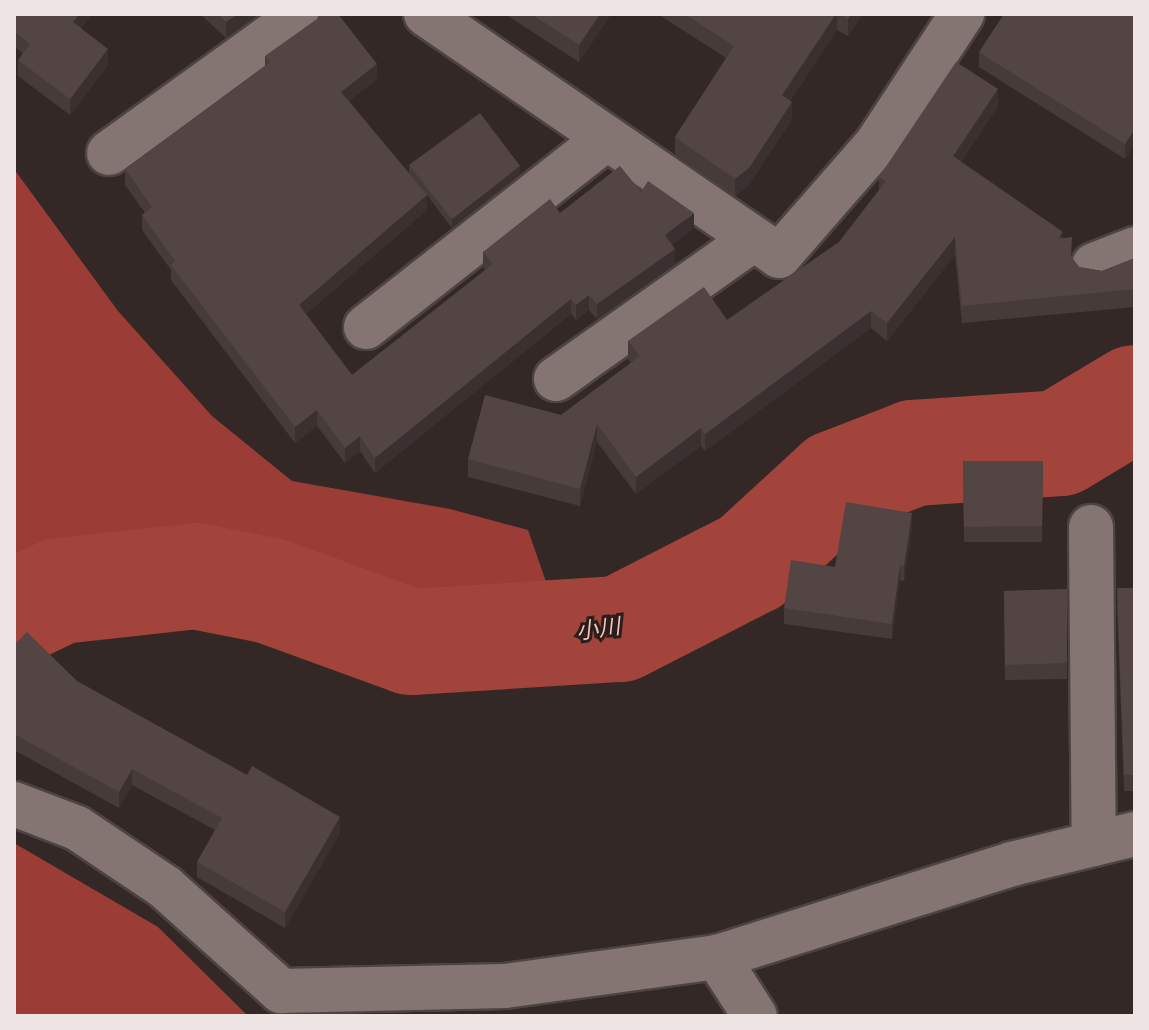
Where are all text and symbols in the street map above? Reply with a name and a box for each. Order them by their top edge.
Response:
water label: 小川 [574,612,622,644]

